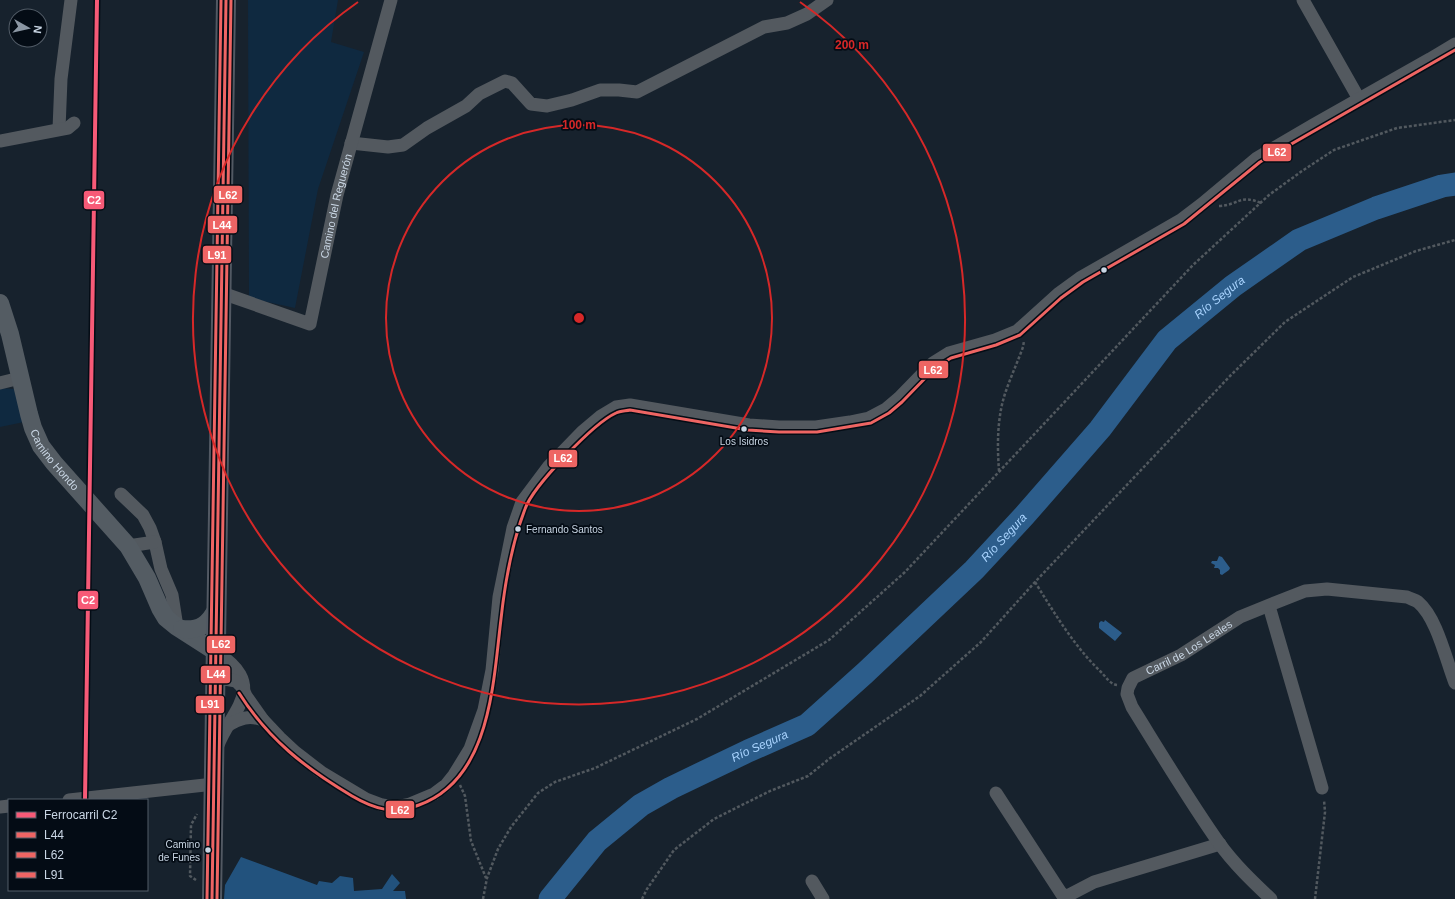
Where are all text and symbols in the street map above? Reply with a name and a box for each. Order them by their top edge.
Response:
north arrow [8,8,48,48]
text: N [31,25,44,34]
text: 200 m [835,38,869,52]
text: 100 m [562,118,596,132]
line badge: L62 [1262,143,1292,162]
text: L62 [1268,146,1286,158]
street label: Camino del Reguerón [318,152,354,260]
line badge: L62 [213,185,243,204]
text: L62 [219,189,237,201]
line badge: C2 [83,190,105,210]
text: C2 [87,194,101,206]
line badge: L44 [207,215,238,234]
text: L44 [213,219,232,231]
line badge: L91 [202,245,232,264]
text: L91 [208,249,226,261]
unlabelled marker [1099,265,1109,275]
water label: Río Segura [1191,273,1248,322]
centre of rings [572,311,586,325]
line badge: L62 [918,360,949,379]
text: L62 [924,364,942,376]
marker: Los Isidros [739,424,749,434]
street label: Camino Hondo [28,427,81,493]
place label: Los Isidros [720,436,768,447]
line badge: L62 [548,449,578,468]
text: L62 [554,452,572,464]
water label: Río Segura [978,510,1030,565]
marker: Fernando Santos [513,524,523,534]
place label: Fernando Santos [526,524,603,535]
line badge: C2 [77,590,99,610]
text: C2 [81,594,95,606]
street label: Carril de Los Leales [1144,617,1235,677]
line badge: L62 [206,635,236,654]
text: L62 [212,638,230,650]
line badge: L44 [200,665,231,684]
text: L44 [207,668,226,680]
line badge: L91 [195,695,225,714]
text: L91 [201,698,219,710]
water label: Río Segura [729,727,790,765]
legend [8,799,148,891]
line badge: L62 [385,800,415,819]
text: L62 [391,804,409,816]
text: Ferrocarril C2 [44,808,118,822]
text: L44 [44,828,64,842]
place label: Camino de Funes [158,839,200,863]
marker: Camino de Funes [203,845,213,855]
text: L62 [44,848,64,862]
text: L91 [44,868,64,882]

